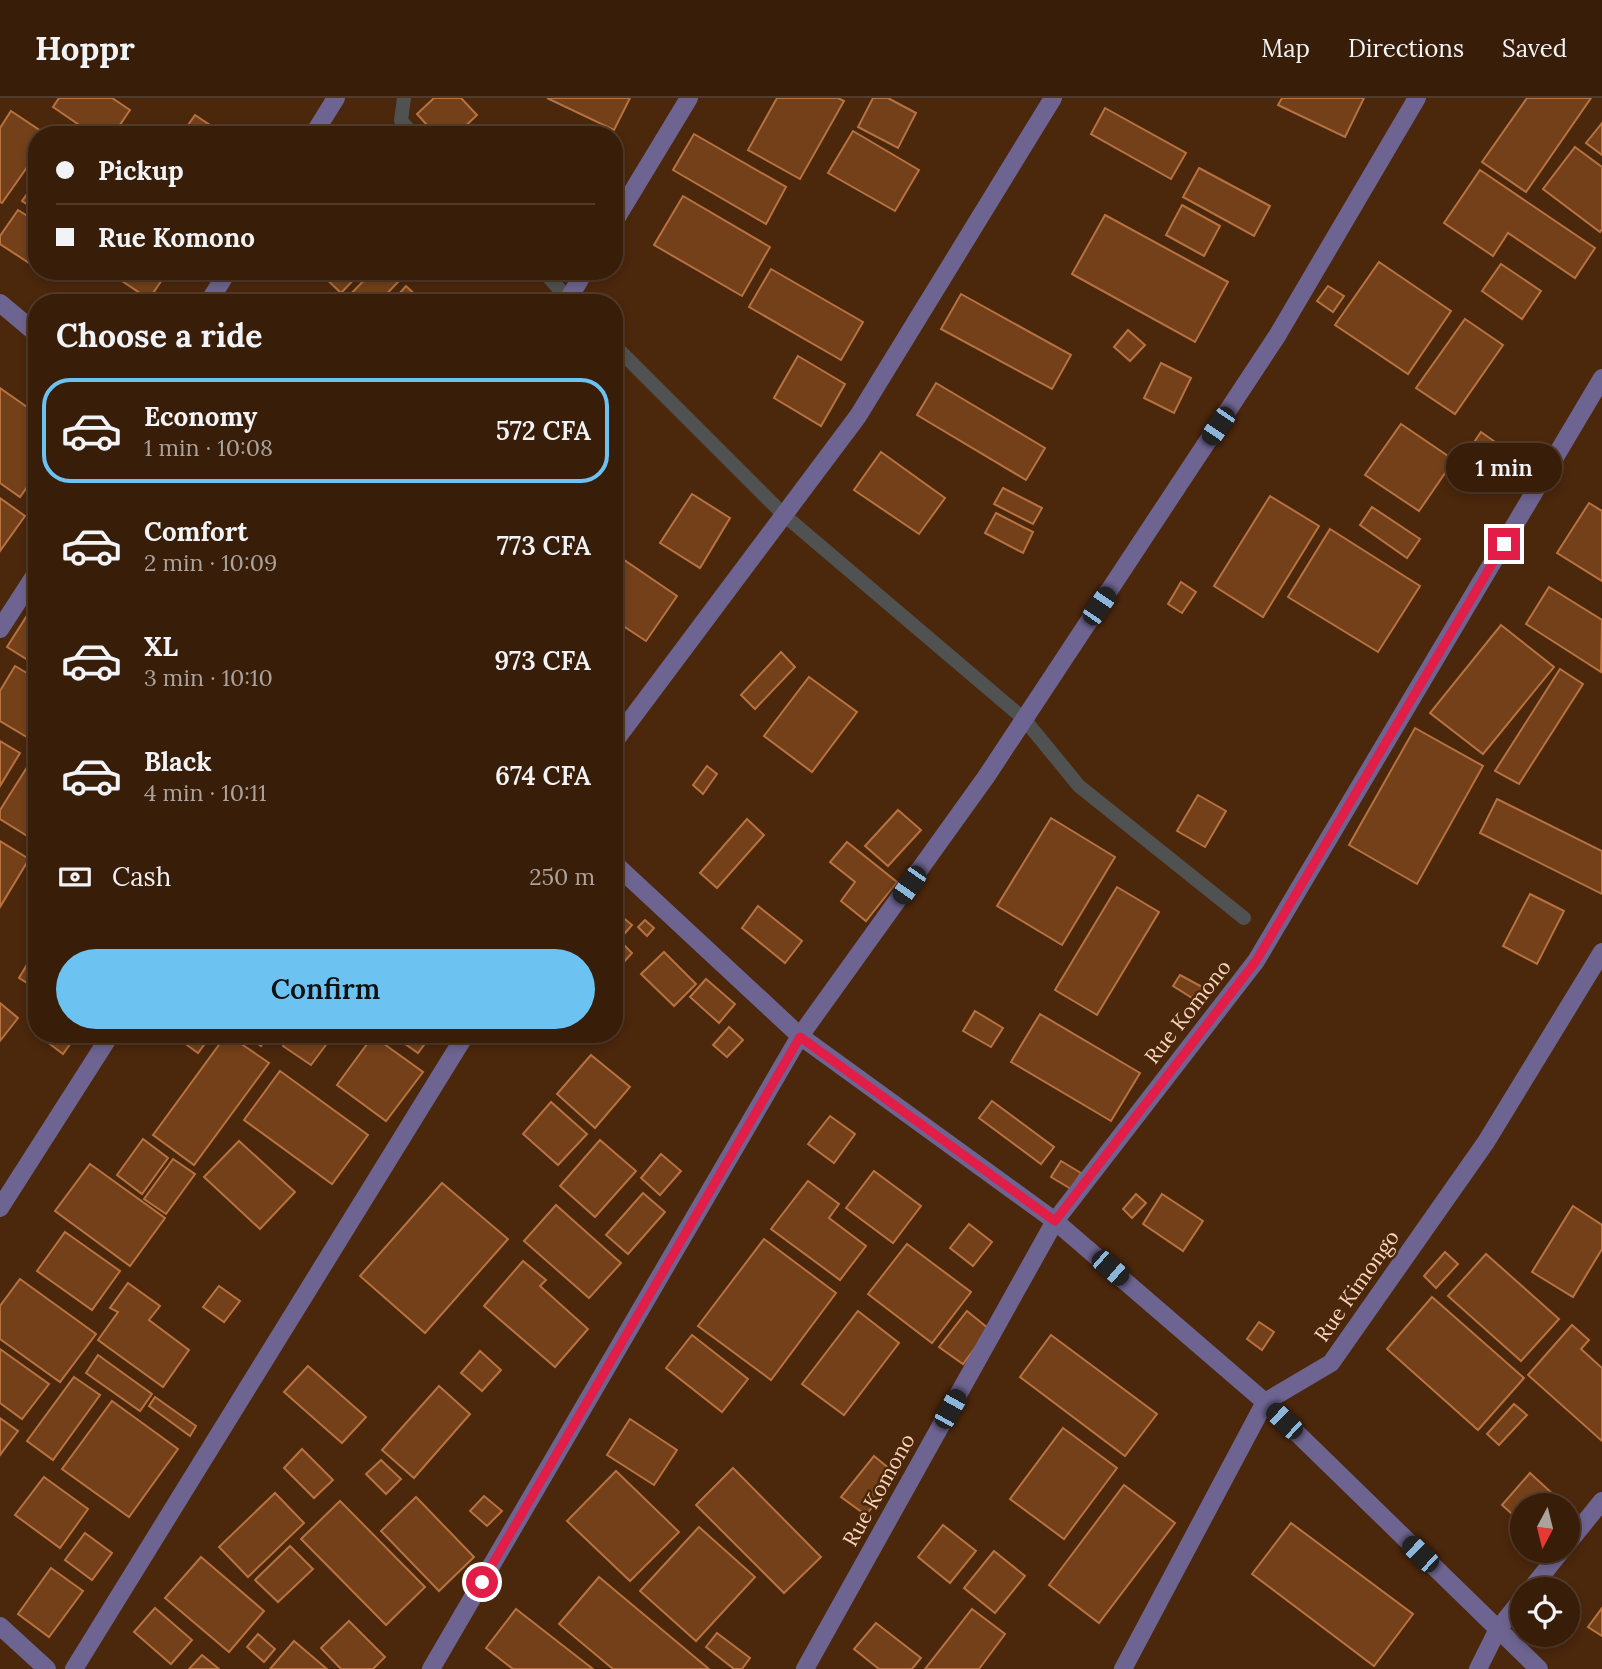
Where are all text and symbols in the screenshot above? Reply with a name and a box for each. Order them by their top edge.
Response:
text: Hoppr [35,27,135,69]
text: Map [1261,33,1310,64]
text: Directions [1348,33,1464,64]
text: Saved [1502,33,1567,64]
text: Pickup [98,154,184,187]
text: Rue Komono [98,221,255,254]
text: Choose a ride [56,315,263,356]
icon: car [60,399,123,462]
text: Economy [144,400,257,433]
car [1198,403,1239,449]
text: 572 CFA [496,414,591,447]
text: 1 min · 10:08 [144,433,273,462]
callout: 1 min [1446,442,1562,492]
text: 1 min [1475,453,1533,482]
icon: car [60,514,123,577]
text: Comfort [144,515,248,548]
route end [1488,528,1520,560]
text: 773 CFA [497,529,591,562]
text: 2 min · 10:09 [144,548,277,577]
car [1079,583,1120,629]
icon: car [60,629,123,692]
text: XL [144,630,178,663]
text: 973 CFA [494,644,591,677]
text: 3 min · 10:10 [144,663,273,692]
icon: car [60,744,123,807]
text: Black [144,745,212,778]
text: 674 CFA [495,759,591,792]
text: 4 min · 10:11 [144,778,267,807]
icon: cash [56,858,94,896]
text: Cash [112,860,171,893]
text: 250 m [529,862,595,891]
car [889,862,930,908]
button: Confirm [56,949,595,1029]
street label: Rue Komono [1138,954,1237,1069]
street label: Rue Kimongo [1308,1225,1405,1347]
car [1088,1246,1133,1290]
car [931,1386,970,1432]
car [1262,1399,1307,1443]
street label: Rue Komono [836,1429,921,1551]
north arrow [1510,1493,1580,1563]
map controls [1510,1493,1580,1647]
car [1398,1532,1443,1576]
route start [466,1566,498,1598]
button: locate [1510,1577,1580,1647]

